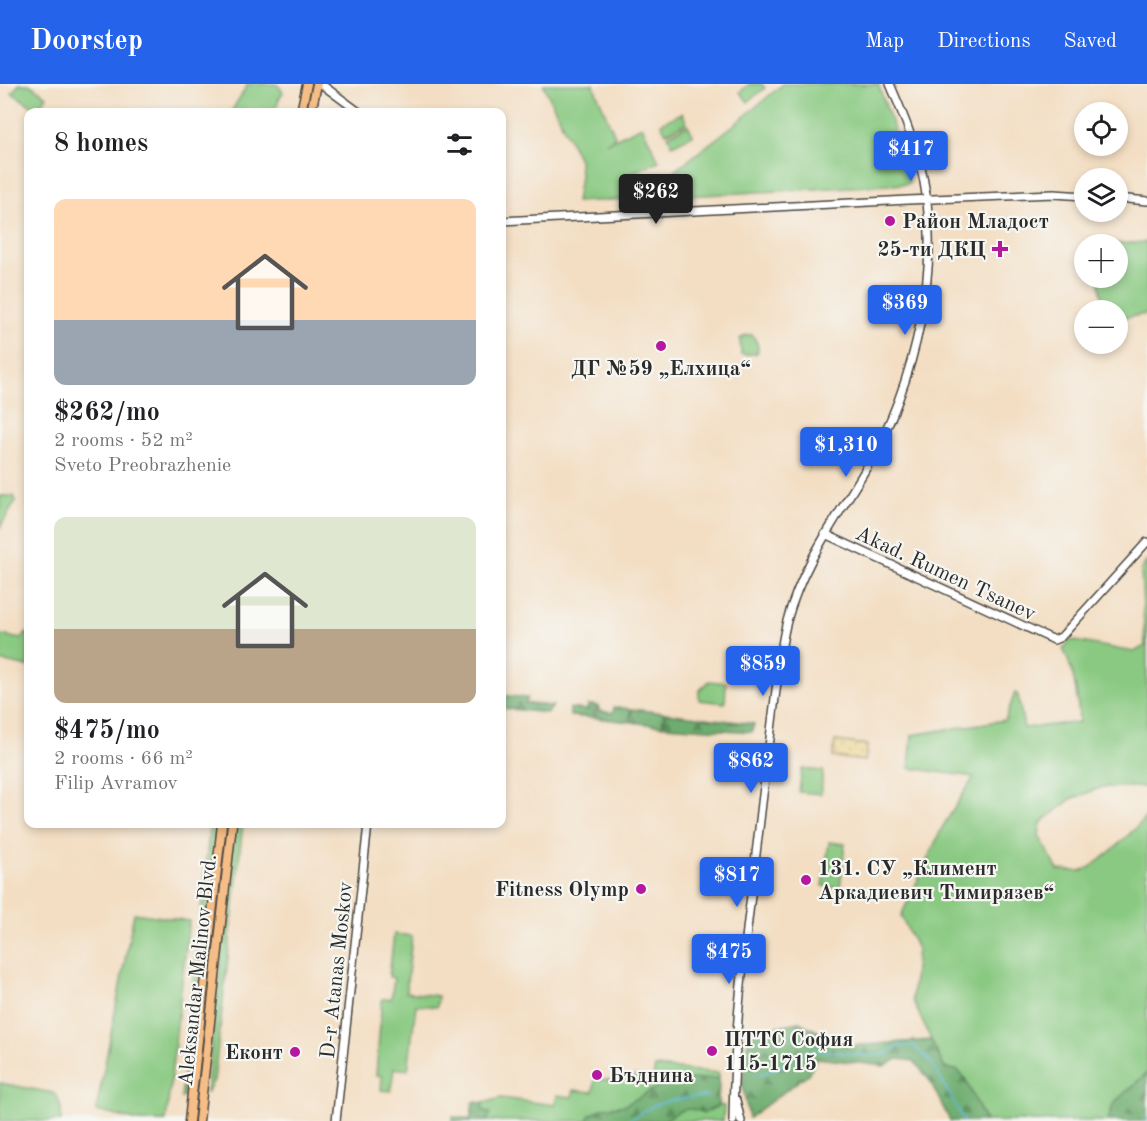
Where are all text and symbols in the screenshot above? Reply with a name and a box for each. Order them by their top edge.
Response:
text: Doorstep [30,28,143,56]
text: Map [865,31,904,52]
text: Directions [937,31,1031,52]
text: Saved [1064,31,1117,52]
map controls [1074,102,1128,354]
button: locate [1074,102,1128,156]
icon: filters [443,128,476,161]
text: 8 homes [54,131,148,157]
pin: $417 [875,131,947,182]
text: $417 [888,140,934,160]
button: layers [1074,168,1128,222]
pin: $262 [620,174,692,225]
text: $262 [633,183,679,203]
place label: Район Младост [902,212,1049,233]
marker: Район Младост [883,214,897,228]
button: + [1074,234,1128,288]
icon: home [211,238,319,346]
place label: 25-ти ДКЦ [877,240,986,261]
marker: 25-ти ДКЦ [991,240,1009,258]
pin: $369 [869,285,941,336]
text: $369 [882,294,928,314]
button: − [1074,300,1128,354]
marker: ДГ №59 „Елхица“ [654,339,668,353]
place label: ДГ №59 „Елхица“ [571,359,751,380]
text: $262/mo [54,400,160,426]
pin: $1,310 [797,427,895,478]
text: 2 rooms · 52 m² [54,431,193,451]
text: $1,310 [814,436,878,456]
text: Sveto Preobrazhenie [54,456,231,476]
street label: Akad. Rumen Tsanev [852,523,1039,625]
icon: home [211,556,319,664]
pin: $859 [727,646,799,697]
text: $859 [740,655,786,675]
text: $475/mo [54,718,160,744]
pin: $862 [715,743,787,794]
text: 2 rooms · 66 m² [54,749,193,769]
text: $862 [728,752,774,772]
text: Filip Avramov [54,774,178,794]
street label: Aleksandar Malinov Blvd. [176,853,221,1087]
pin: $817 [701,857,773,908]
place label: 131. СУ „Климент Аркадиевич Тимирязев“ [818,859,1054,904]
text: $817 [714,866,760,886]
marker: 131. СУ „Климент Аркадиевич Тимирязев“ [799,873,813,887]
place label: Fitness Olymp [495,880,629,901]
street label: D-r Atanas Moskov [318,881,357,1060]
marker: Fitness Olymp [634,882,648,896]
pin: $475 [693,934,765,985]
text: $475 [706,943,752,963]
place label: ПТТС София 115-1715 [724,1030,854,1075]
place label: Еконт [225,1043,283,1064]
marker: ПТТС София 115-1715 [705,1044,719,1058]
marker: Еконт [288,1045,302,1059]
place label: Бъднина [609,1066,694,1087]
marker: Бъднина [590,1068,604,1082]

